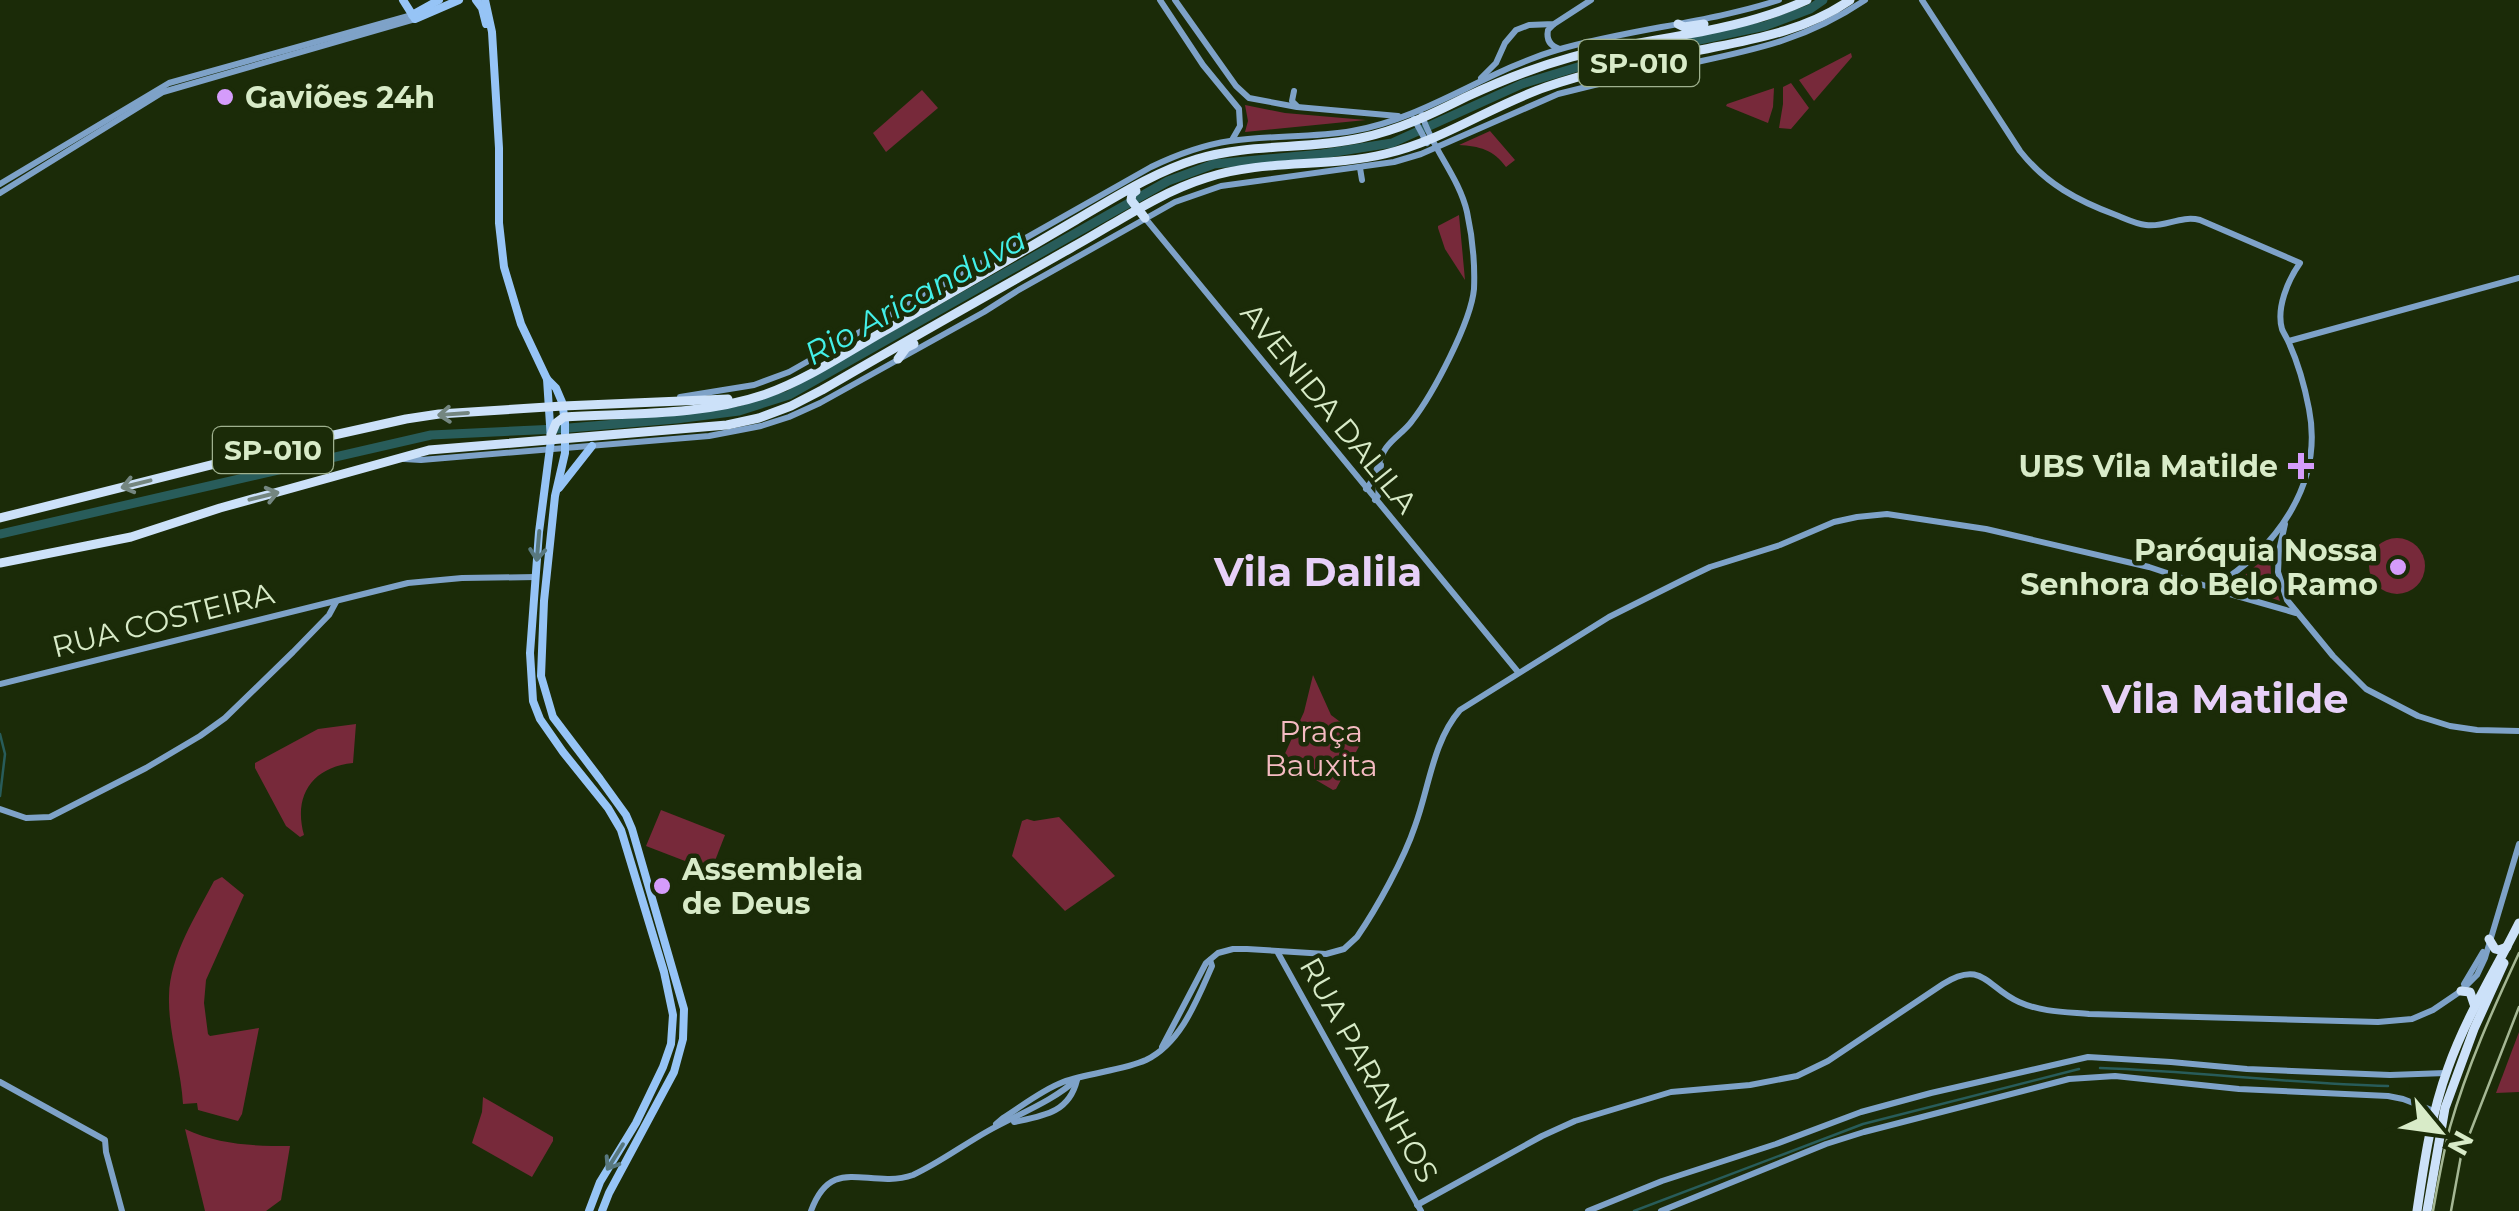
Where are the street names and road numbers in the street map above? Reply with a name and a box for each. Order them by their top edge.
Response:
road number: SP-010 [1579,40,1699,86]
street label: AVENIDA DALILA [1233,295,1426,521]
road number: SP-010 [213,427,333,473]
street label: RUA COSTEIRA [48,574,278,665]
street label: RUA PARANHOS [1292,951,1446,1189]

